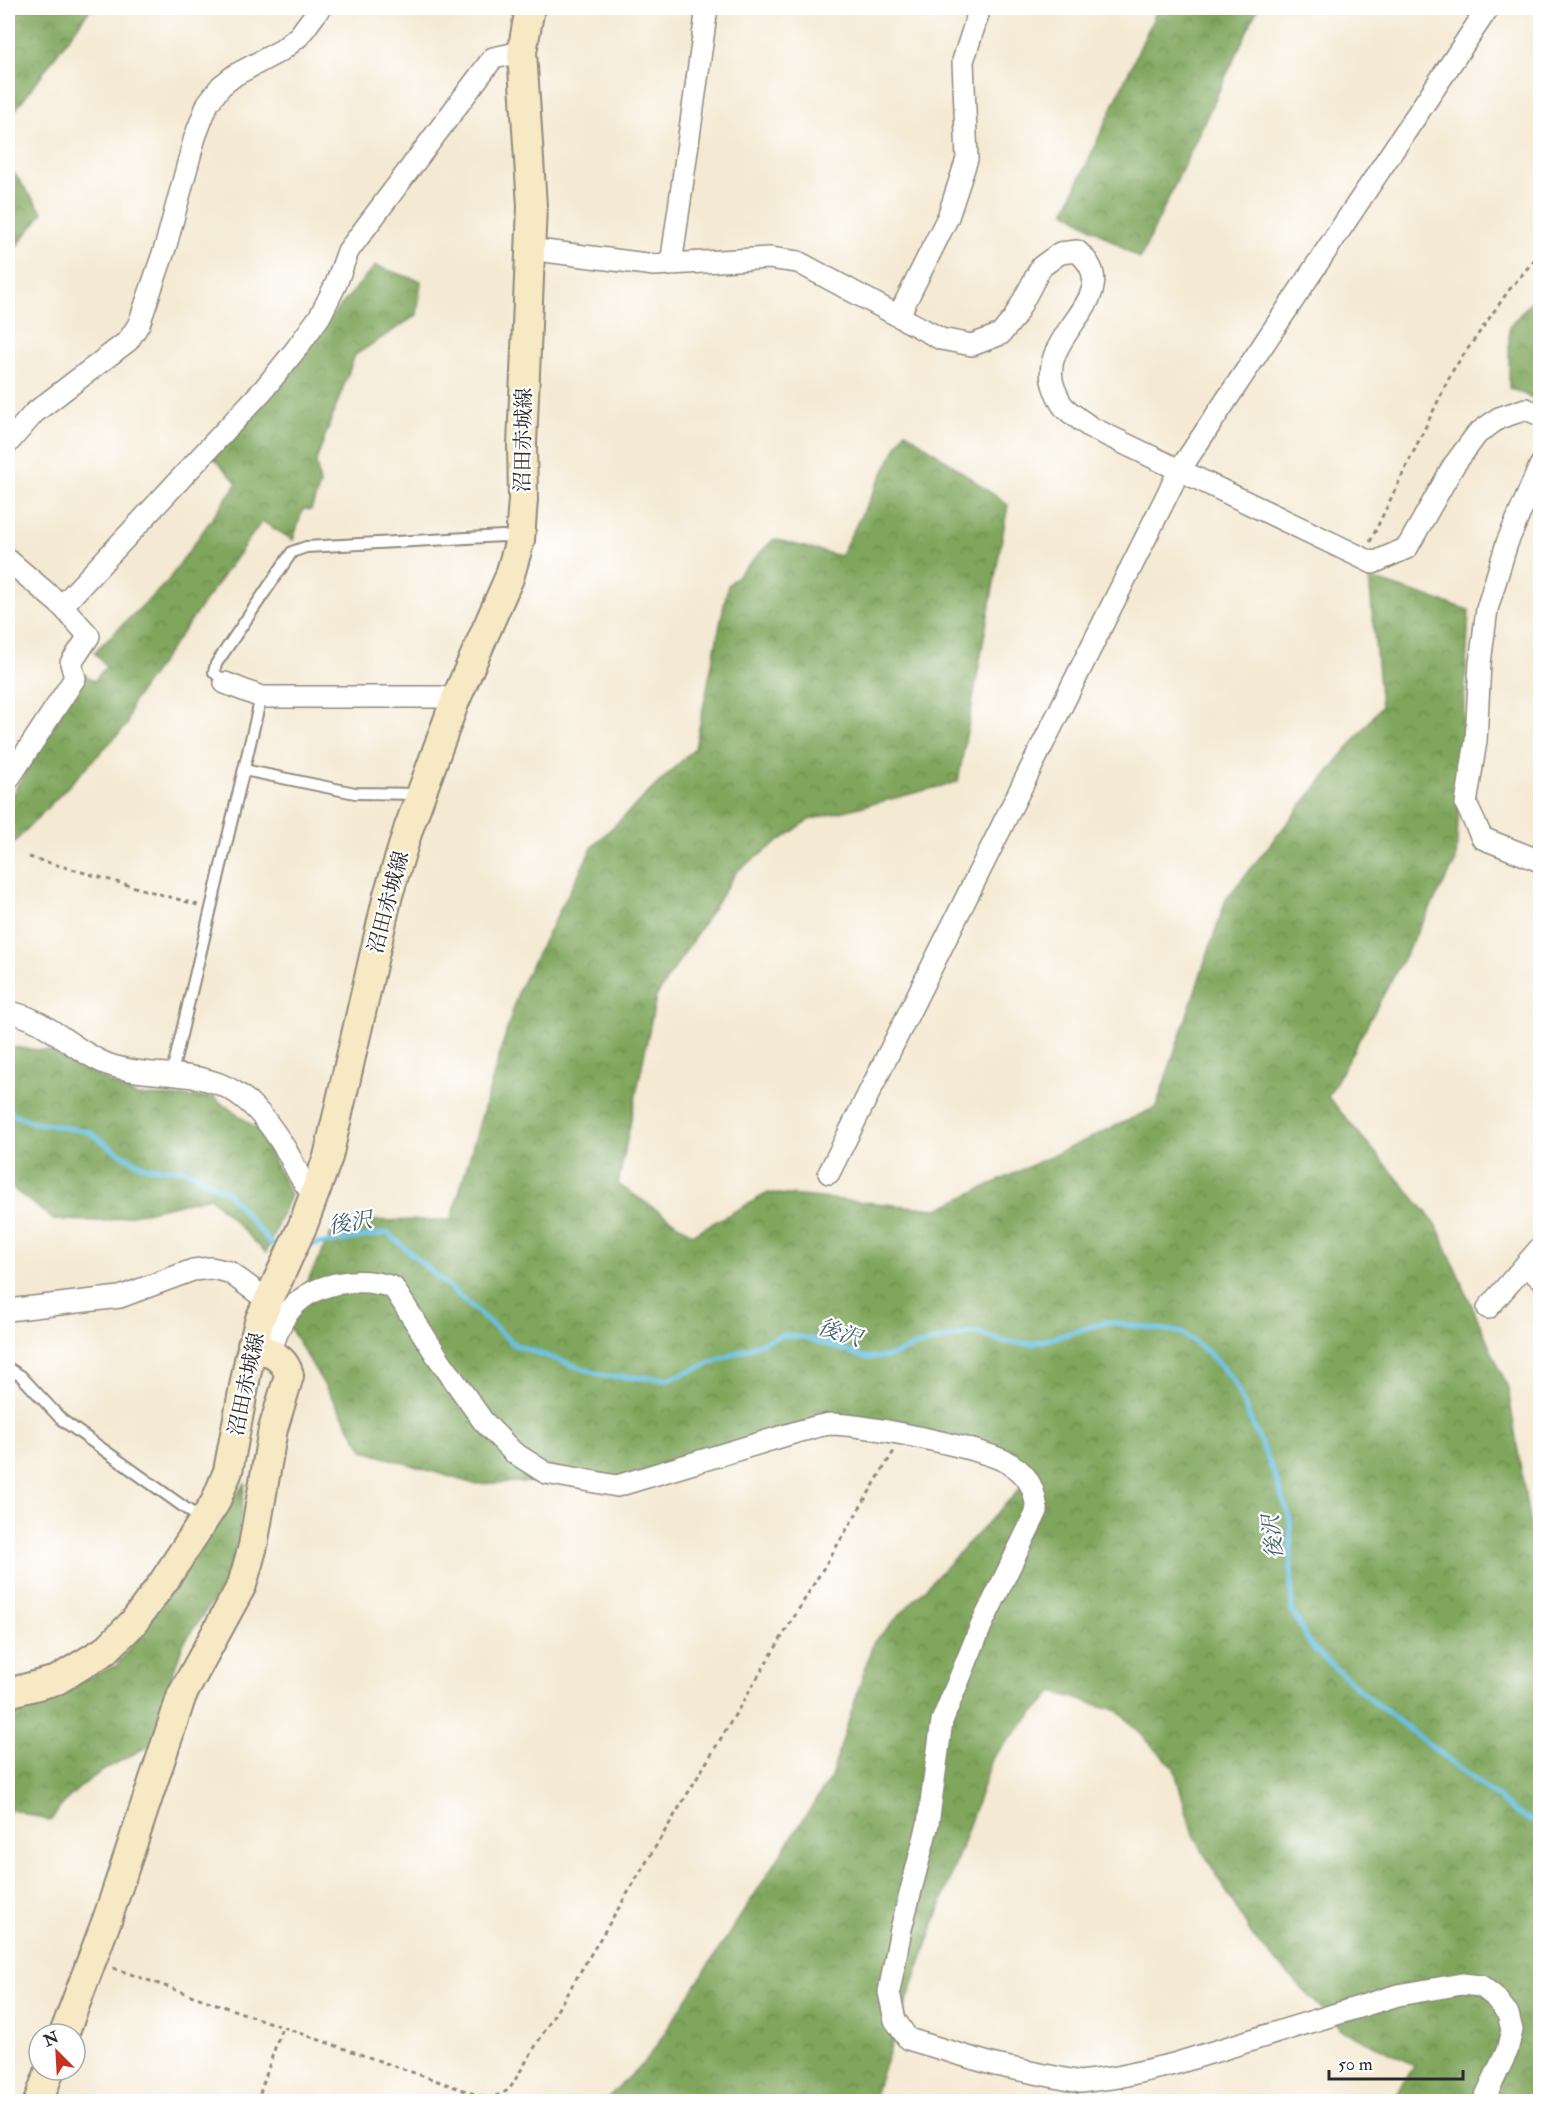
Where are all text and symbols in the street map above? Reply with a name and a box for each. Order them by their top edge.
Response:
street label: 沼田赤城線 [509,387,538,493]
street label: 沼田赤城線 [362,848,415,956]
water label: 後沢 [326,1205,377,1240]
water label: 後沢 [814,1313,868,1354]
street label: 沼田赤城線 [222,1330,271,1438]
water label: 後沢 [1256,1511,1289,1560]
north arrow [27,2022,87,2082]
text: N [40,2027,63,2052]
scale bar [1329,2043,1462,2081]
text: 50 m [1338,2053,1373,2076]

